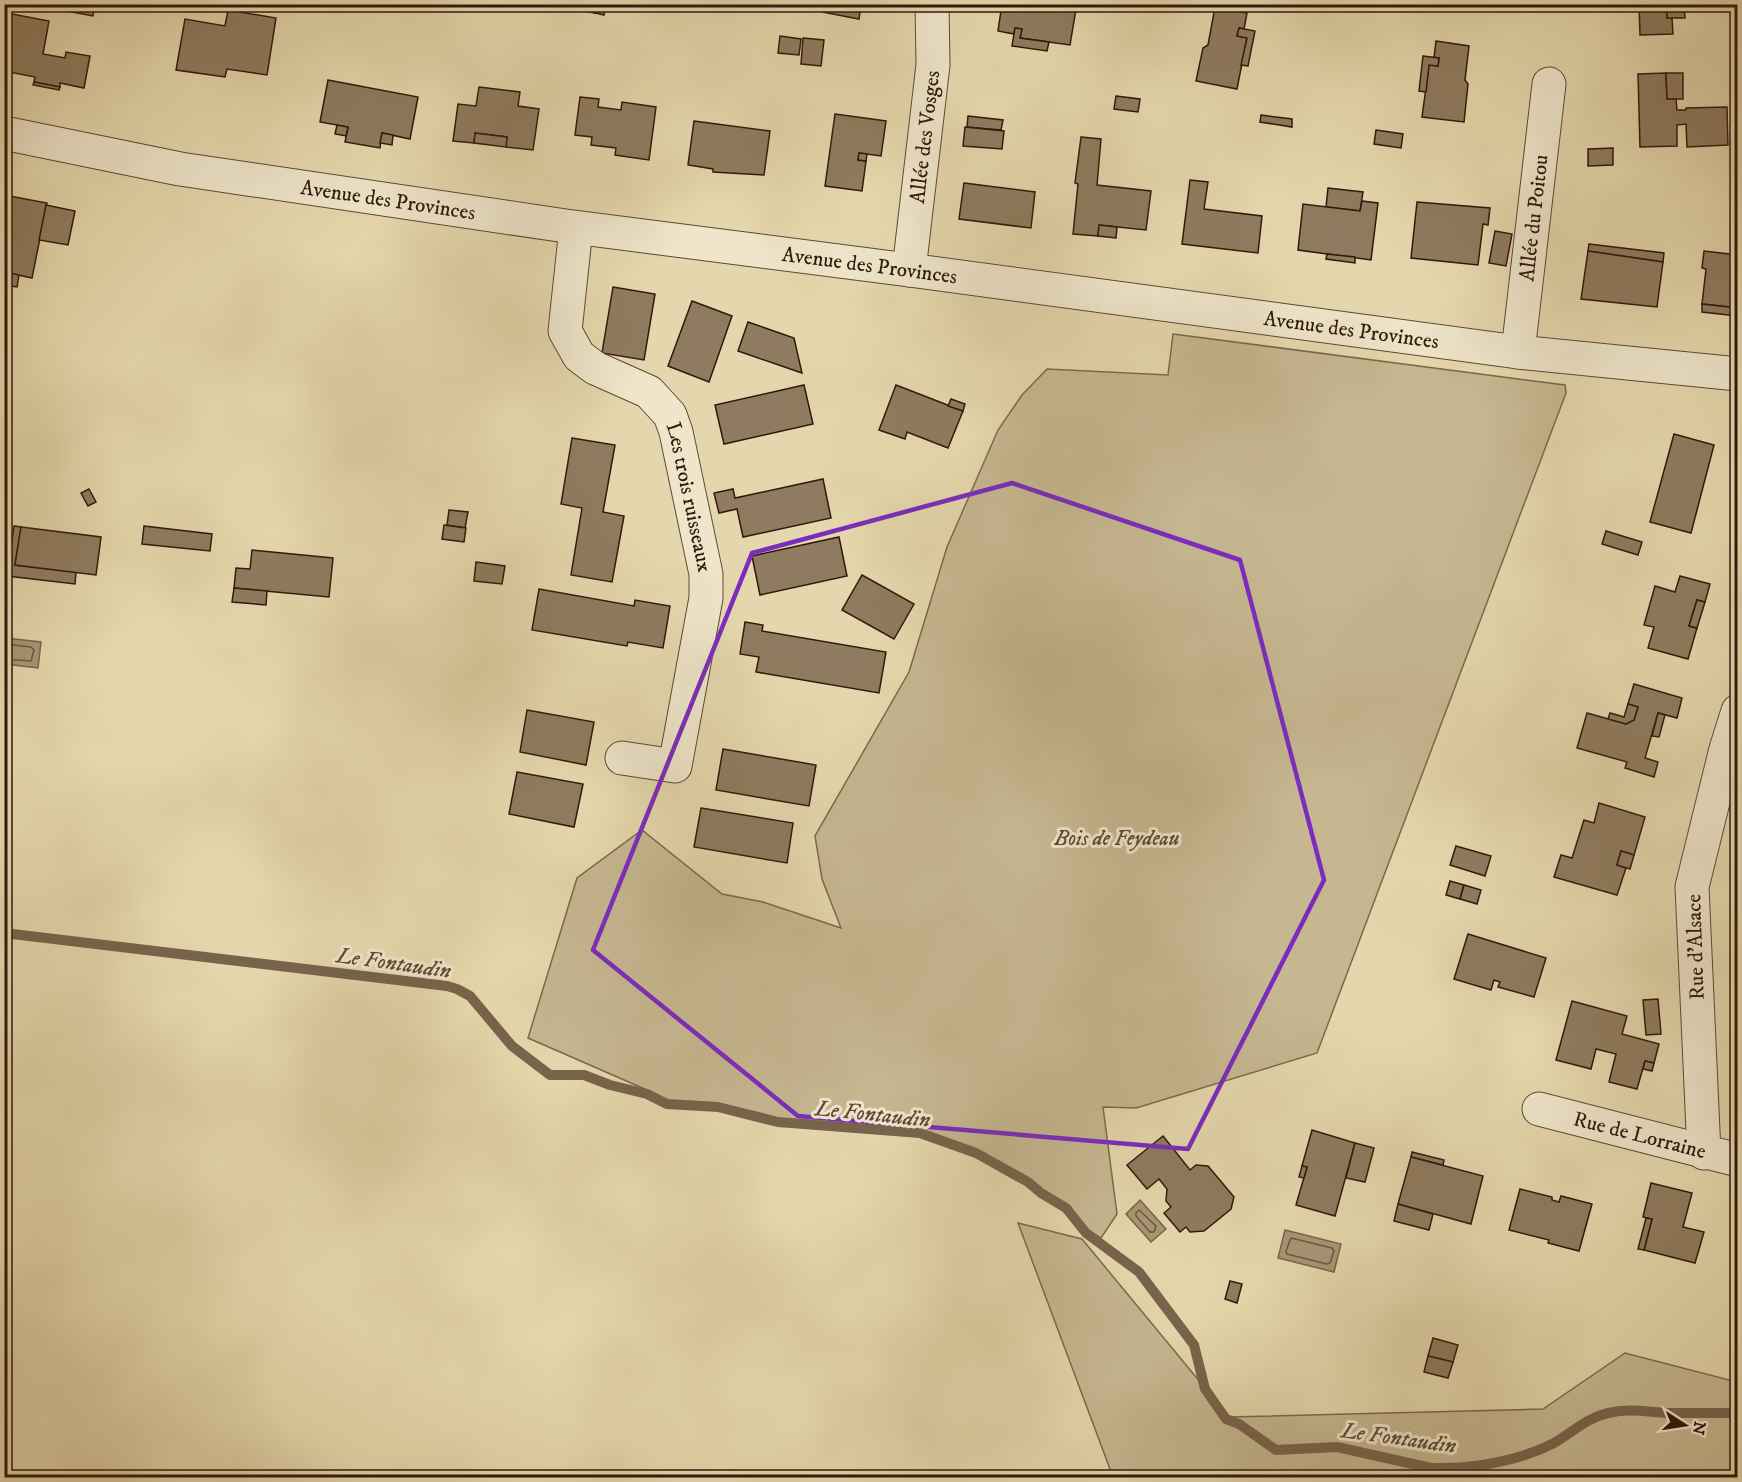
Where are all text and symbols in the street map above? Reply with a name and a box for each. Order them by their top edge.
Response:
street label: Allée des Vosges [905,69,946,205]
street label: Allée du Poitou [1514,153,1555,283]
street label: Avenue des Provinces [299,175,477,226]
street label: Avenue des Provinces [780,242,959,290]
street label: Avenue des Provinces [1262,306,1440,355]
street label: Les trois ruisseaux [660,419,717,575]
park label: Bois de Feydeau [1053,826,1180,852]
street label: Rue d'Alsace [1681,893,1711,1000]
water label: Le Fontaudin [333,942,453,985]
water label: Le Fontaudin [812,1095,932,1134]
street label: Rue de Lorraine [1570,1106,1709,1165]
north arrow [1655,1395,1715,1455]
water label: Le Fontaudin [1338,1417,1458,1460]
text: N [1688,1419,1710,1436]

